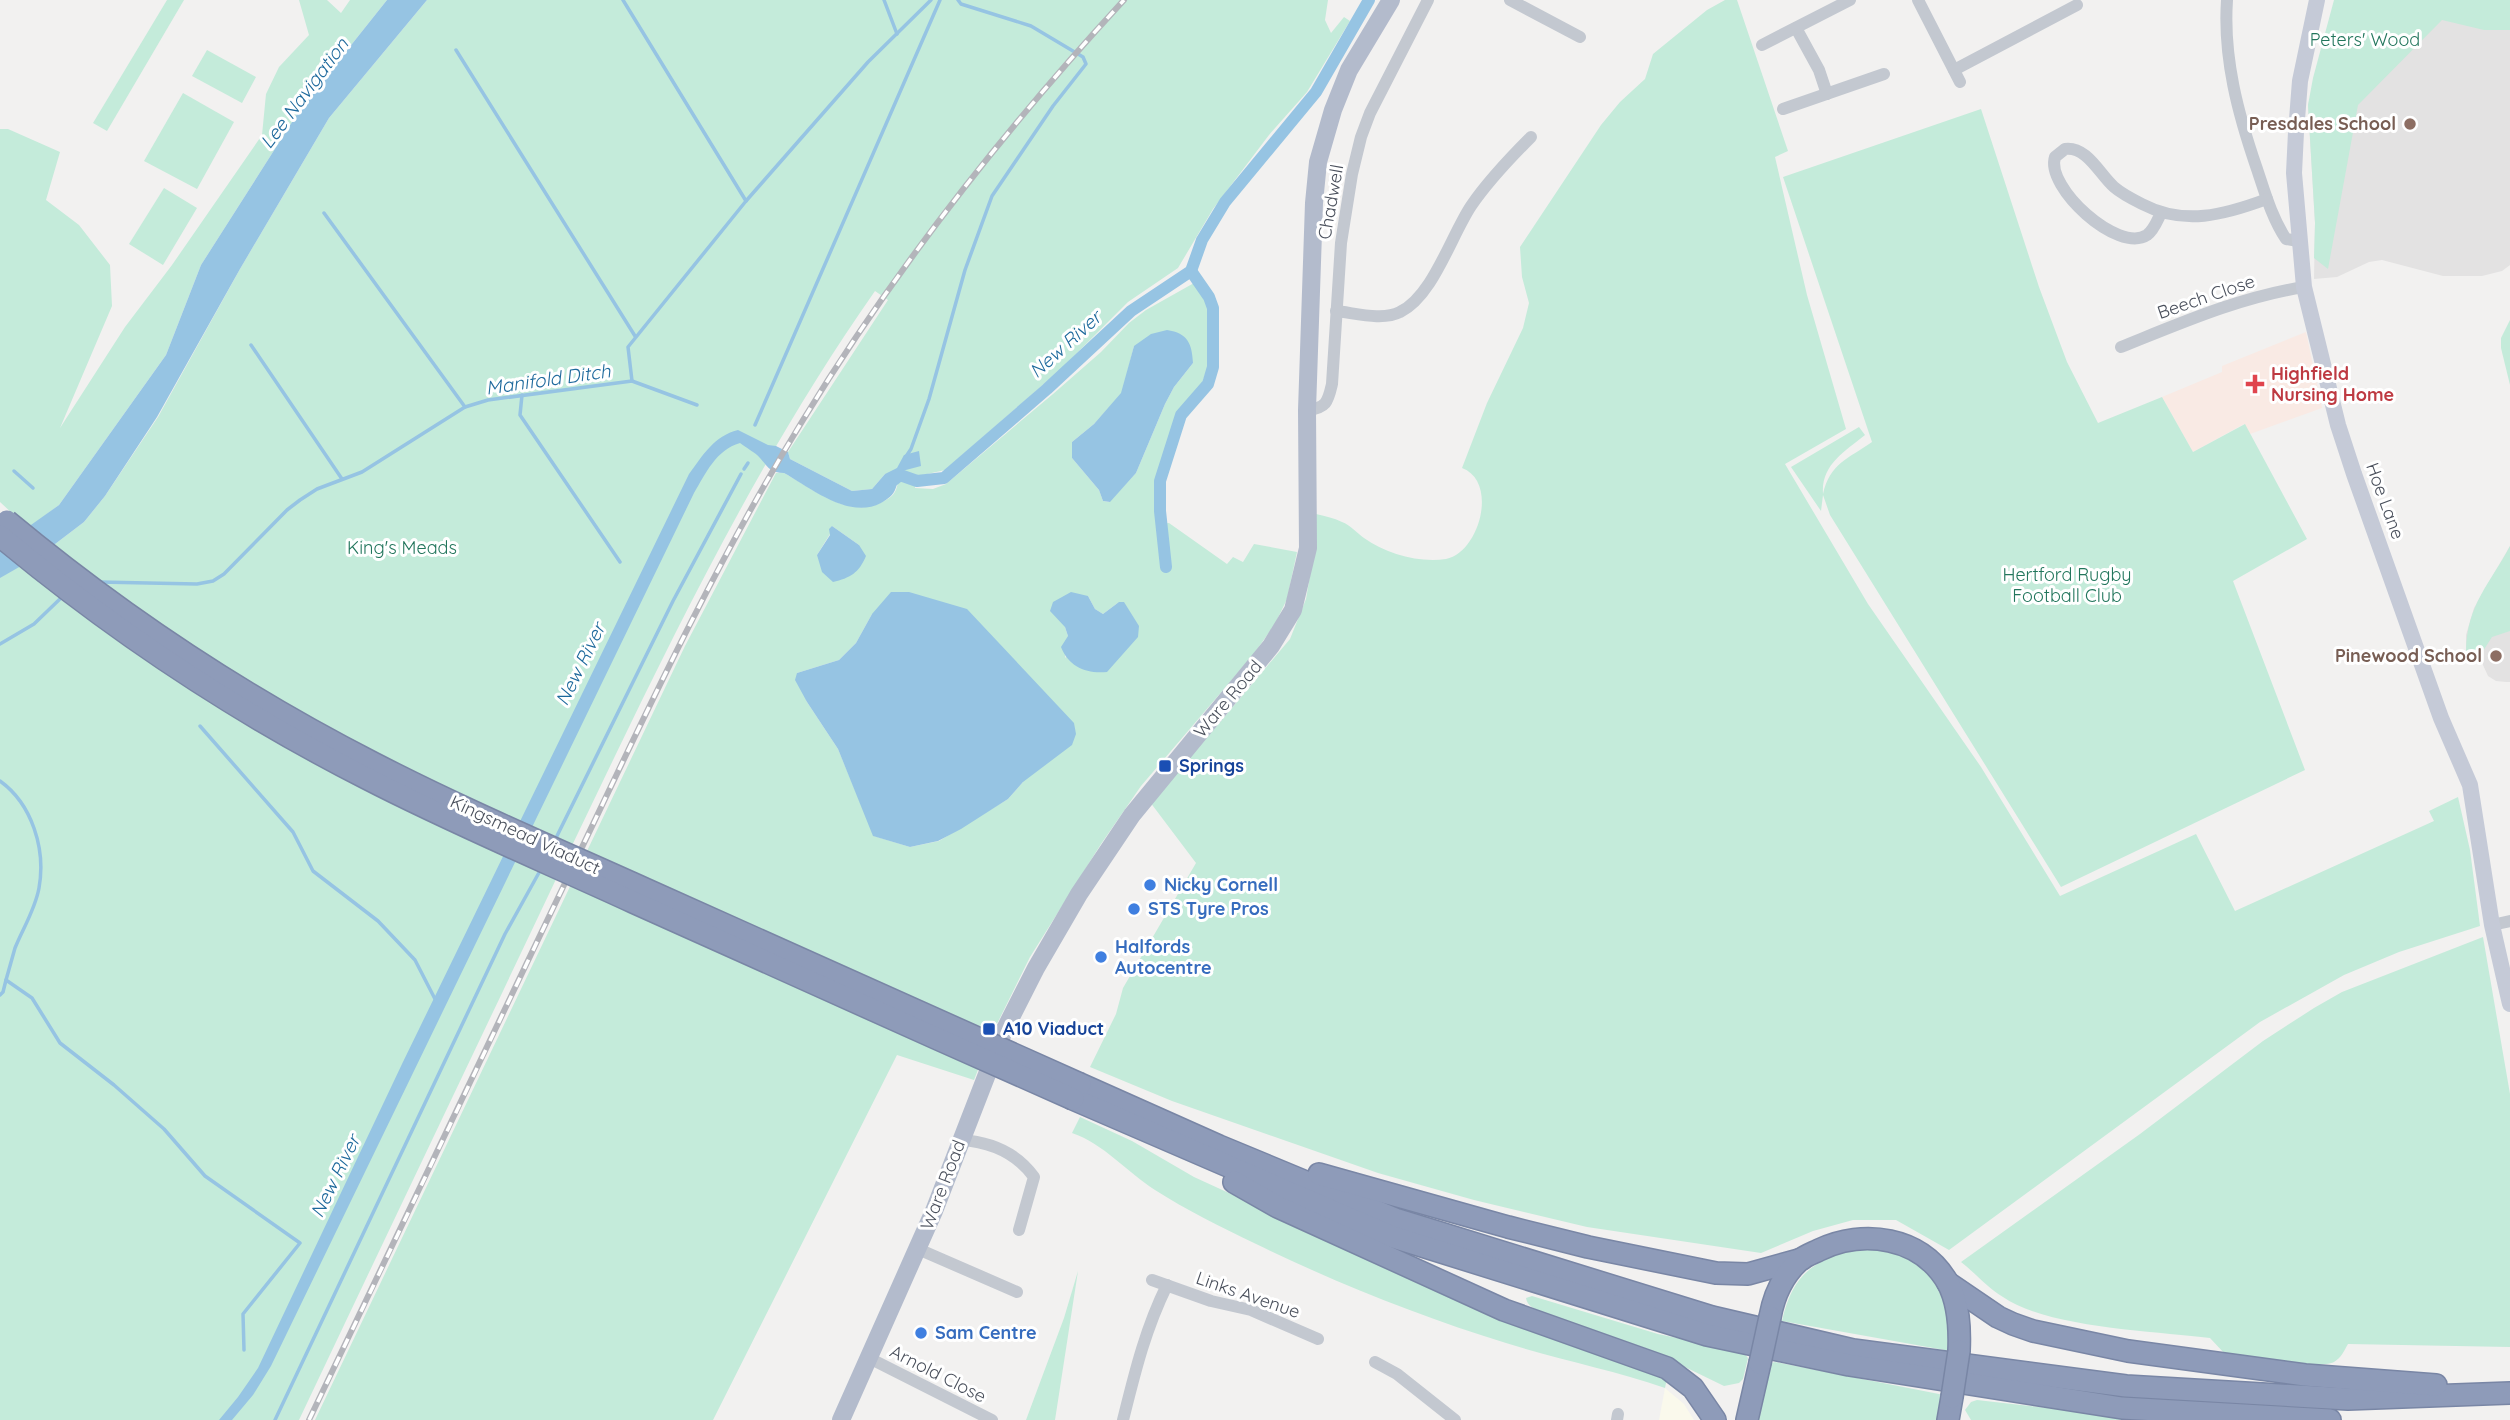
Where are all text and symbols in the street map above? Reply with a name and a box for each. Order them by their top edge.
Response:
park label: Peters' Wood [2310,28,2420,51]
water label: Lee Navigation [255,32,354,153]
place label: Presdales School [2249,112,2396,135]
marker: Presdales School [2402,116,2418,132]
street label: Chadwell [1313,163,1348,241]
street label: Beech Close [2154,269,2258,324]
water label: New River [1024,304,1108,383]
water label: Manifold Ditch [484,358,613,400]
place label: Highfield Nursing Home [2271,362,2394,406]
marker: Highfield Nursing Home [2245,374,2265,394]
street label: Hoe Lane [2361,459,2410,542]
park label: King's Meads [347,536,457,559]
park label: Hertford Rugby Football Club [2002,563,2132,607]
water label: New River [550,616,611,709]
place label: Pinewood School [2335,644,2482,667]
marker: Pinewood School [2488,648,2504,664]
street label: Ware Road [1188,655,1267,742]
place label: Springs [1179,754,1244,777]
marker: Springs [1157,758,1173,774]
street label: Kingsmead Viaduct [447,790,604,879]
place label: Nicky Cornell [1164,873,1278,896]
marker: Nicky Cornell [1142,877,1158,893]
place label: STS Tyre Pros [1148,897,1269,920]
marker: STS Tyre Pros [1126,901,1142,917]
place label: Halfords Autocentre [1115,935,1212,979]
marker: Halfords Autocentre [1093,949,1109,965]
place label: A10 Viaduct [1003,1017,1104,1040]
marker: A10 Viaduct [981,1021,997,1037]
water label: New River [305,1128,366,1221]
street label: Ware Road [915,1137,970,1233]
street label: Links Avenue [1193,1266,1303,1323]
place label: Sam Centre [935,1321,1037,1344]
marker: Sam Centre [913,1325,929,1341]
street label: Arnold Close [886,1340,990,1408]

